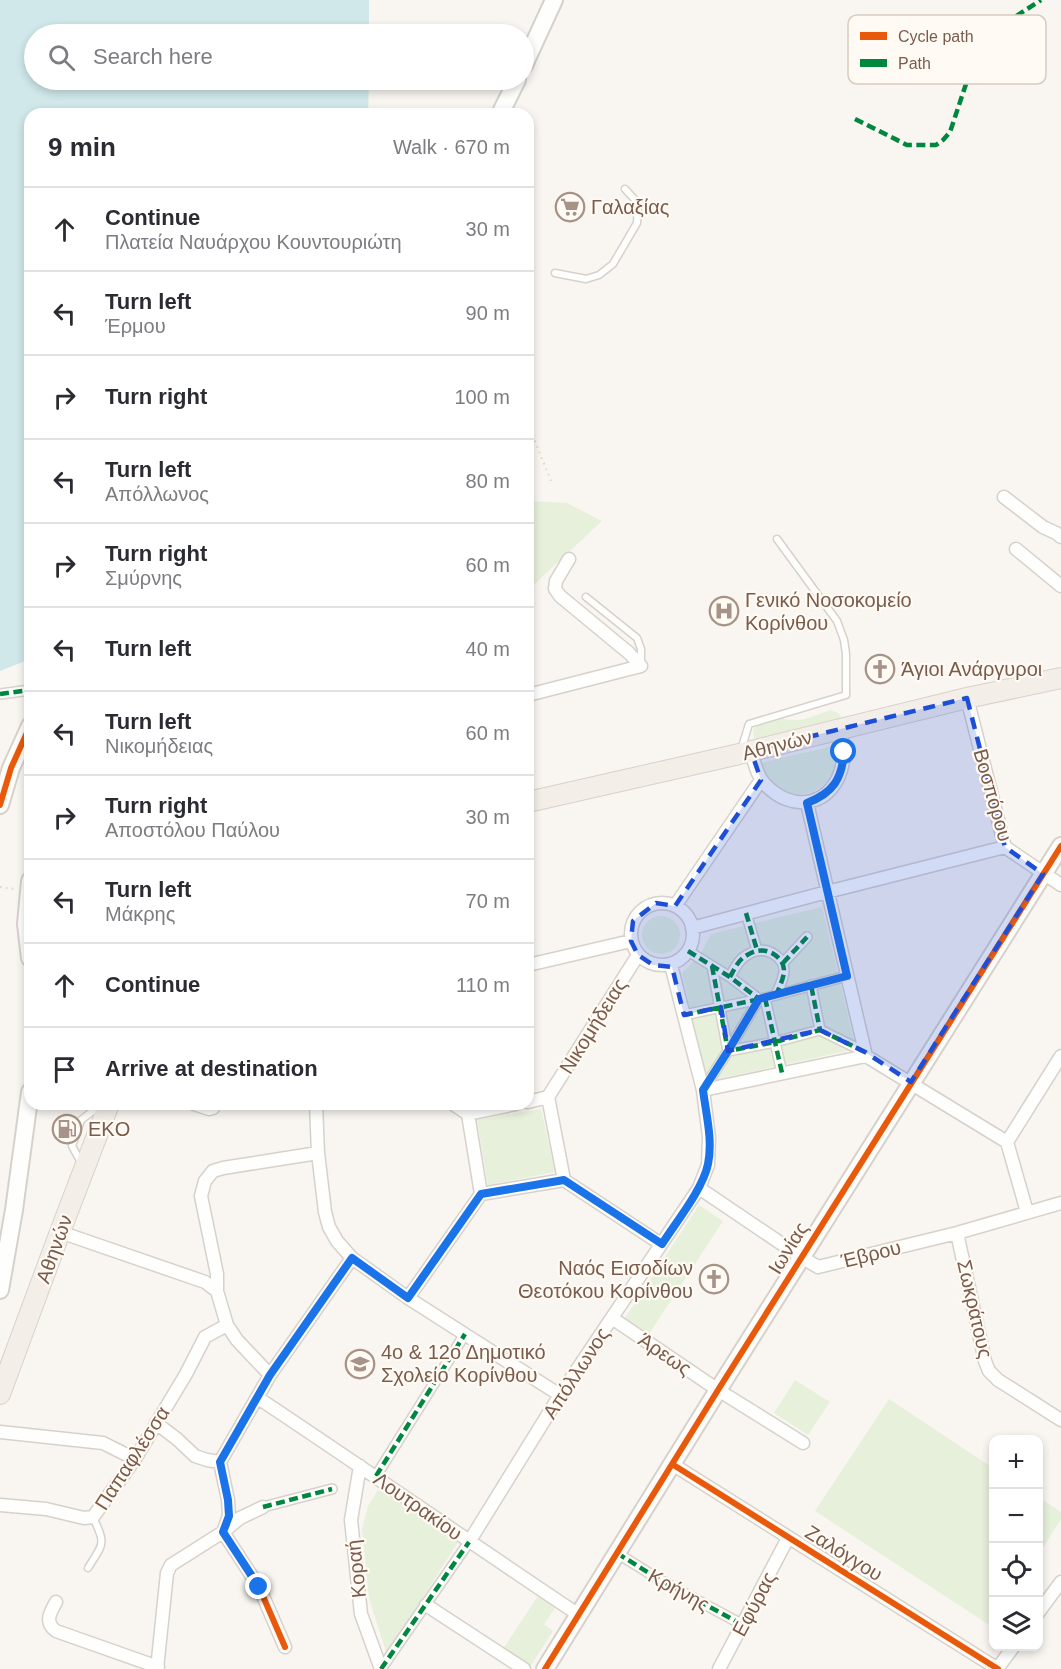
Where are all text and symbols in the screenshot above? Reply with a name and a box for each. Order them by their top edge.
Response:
legend [848,15,1046,84]
search box [24,24,534,90]
text: Cycle path [898,28,974,45]
icon: search [45,41,78,74]
text: Search here [93,44,213,69]
text: Path [898,55,931,72]
text: 9 min [48,132,116,162]
text: Walk · 670 m [393,136,510,158]
supermarket icon: Γαλαξίας [554,191,586,223]
place label: Γαλαξίας [591,196,670,218]
text: Continue [105,205,200,230]
icon: ahead [48,213,81,246]
text: 30 m [466,218,510,240]
text: Πλατεία Ναυάρχου Κουντουριώτη [105,231,402,253]
text: Turn left [105,289,191,314]
icon: left [48,297,81,330]
text: 90 m [466,302,510,324]
text: Έρμου [105,315,166,337]
icon: right [48,381,81,414]
text: Turn right [105,384,207,409]
text: 100 m [454,386,510,408]
text: Turn left [105,457,191,482]
icon: left [48,465,81,498]
text: 80 m [466,470,510,492]
text: Απόλλωνος [105,483,209,505]
text: Turn right [105,541,207,566]
icon: right [48,549,81,582]
text: 60 m [466,554,510,576]
text: Σμύρνης [105,567,182,589]
place label: Γενικό Νοσοκομείο Κορίνθου [745,589,912,634]
hospital icon: Γενικό Νοσοκομείο Κορίνθου [708,595,740,627]
icon: left [48,633,81,666]
text: Turn left [105,636,191,661]
text: 40 m [466,638,510,660]
church icon: Άγιοι Ανάργυροι [864,653,896,685]
place label: Άγιοι Ανάργυροι [901,658,1042,680]
text: Turn left [105,709,191,734]
icon: left [48,717,81,750]
text: 60 m [466,722,510,744]
street label: Αθηνών [740,726,814,764]
text: Νικομήδειας [105,735,213,757]
route start [830,738,856,764]
street label: Βοσπόρου [969,746,1017,844]
text: Turn right [105,793,207,818]
icon: right [48,801,81,834]
text: 30 m [466,806,510,828]
text: Αποστόλου Παύλου [105,819,280,841]
text: Turn left [105,877,191,902]
icon: left [48,885,81,918]
text: 70 m [466,890,510,912]
text: Μάκρης [105,903,175,925]
icon: ahead [48,969,81,1002]
text: Continue [105,972,200,997]
text: 110 m [456,974,510,996]
street label: Νικομήδειας [555,974,631,1078]
icon: arrive [48,1053,81,1086]
text: Arrive at destination [105,1056,318,1081]
fuel station icon: EKO [51,1113,83,1145]
place label: EKO [88,1118,130,1140]
street label: Αθηνών [31,1212,77,1286]
street label: Ιωνίας [764,1218,813,1278]
street label: Έβρου [838,1236,903,1272]
place label: Ναός Εισοδίων Θεοτόκου Κορίνθου [518,1257,693,1302]
street label: Σωκράτους [953,1258,997,1361]
church icon: Ναός Εισοδίων Θεοτόκου Κορίνθου [698,1263,730,1295]
street label: Απόλλωνος [538,1323,614,1423]
street label: Άρεως [634,1328,696,1380]
place label: 4ο & 12ο Δημοτικό Σχολείο Κορίνθου [381,1341,546,1386]
school or university icon: 4ο & 12ο Δημοτικό Σχολείο Κορίνθου [344,1348,376,1380]
street label: Παπαφλέσσα [90,1402,174,1514]
map controls [989,1435,1043,1651]
button: + [989,1435,1043,1489]
street label: Λουτρακίου [370,1468,466,1544]
button: − [989,1489,1043,1543]
street label: Ζαλόγγου [801,1521,887,1585]
street label: Κοραή [342,1539,370,1599]
button: locate [989,1543,1043,1597]
street label: Κρήνης [645,1564,714,1616]
street label: Εφύρας [728,1568,780,1640]
route end [245,1573,271,1599]
button: layers [989,1597,1043,1651]

